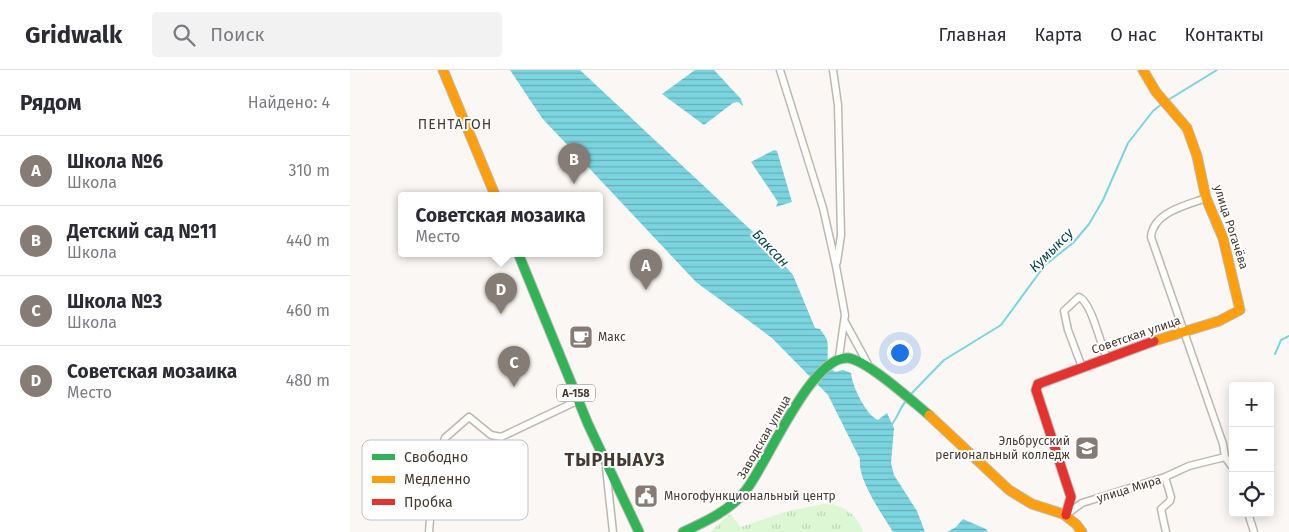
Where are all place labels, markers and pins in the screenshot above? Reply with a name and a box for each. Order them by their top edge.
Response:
pin: B [558,143,590,184]
pin: A [630,249,662,290]
pin: D [485,273,517,314]
cafe icon: Макс [568,324,594,350]
place label: Макс [598,330,626,344]
pin: C [498,346,530,387]
place label: Эльбрусский региональный колледж [935,434,1070,462]
school or university icon: Эльбрусский региональный колледж [1074,435,1100,461]
public building icon: Многофункциональный центр [633,483,659,509]
place label: Многофункциональный центр [664,489,836,503]

